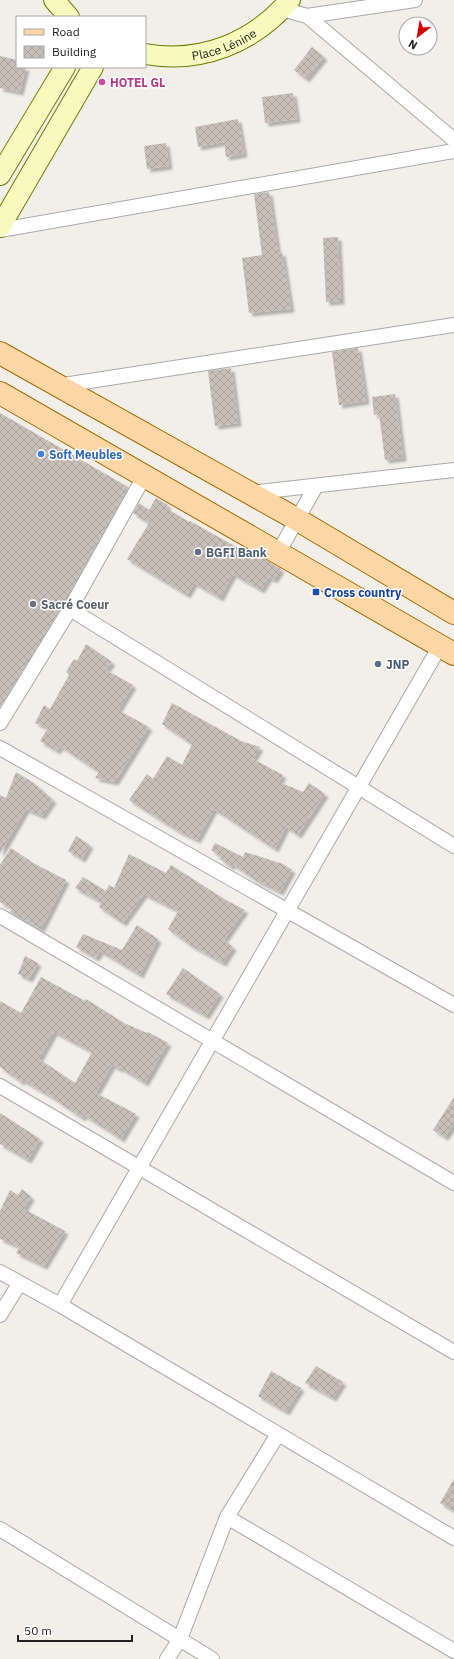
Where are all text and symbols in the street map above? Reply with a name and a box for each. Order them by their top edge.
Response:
legend [16,16,146,68]
north arrow [398,16,438,56]
text: Road [52,24,80,39]
street label: Place Lénine [191,25,259,63]
text: N [406,37,420,53]
text: Building [52,44,97,59]
place label: HOTEL GL [110,75,165,90]
marker: HOTEL GL [97,77,107,87]
place label: Soft Meubles [49,447,122,462]
marker: Soft Meubles [36,449,46,459]
place label: BGFI Bank [206,545,267,560]
marker: BGFI Bank [193,547,203,557]
place label: Cross country [324,585,402,600]
marker: Cross country [311,587,321,597]
place label: Sacré Coeur [41,597,109,612]
marker: Sacré Coeur [28,599,38,609]
place label: JNP [386,657,409,672]
marker: JNP [373,659,383,669]
scale bar [18,1617,132,1643]
text: 50 m [24,1623,52,1638]

